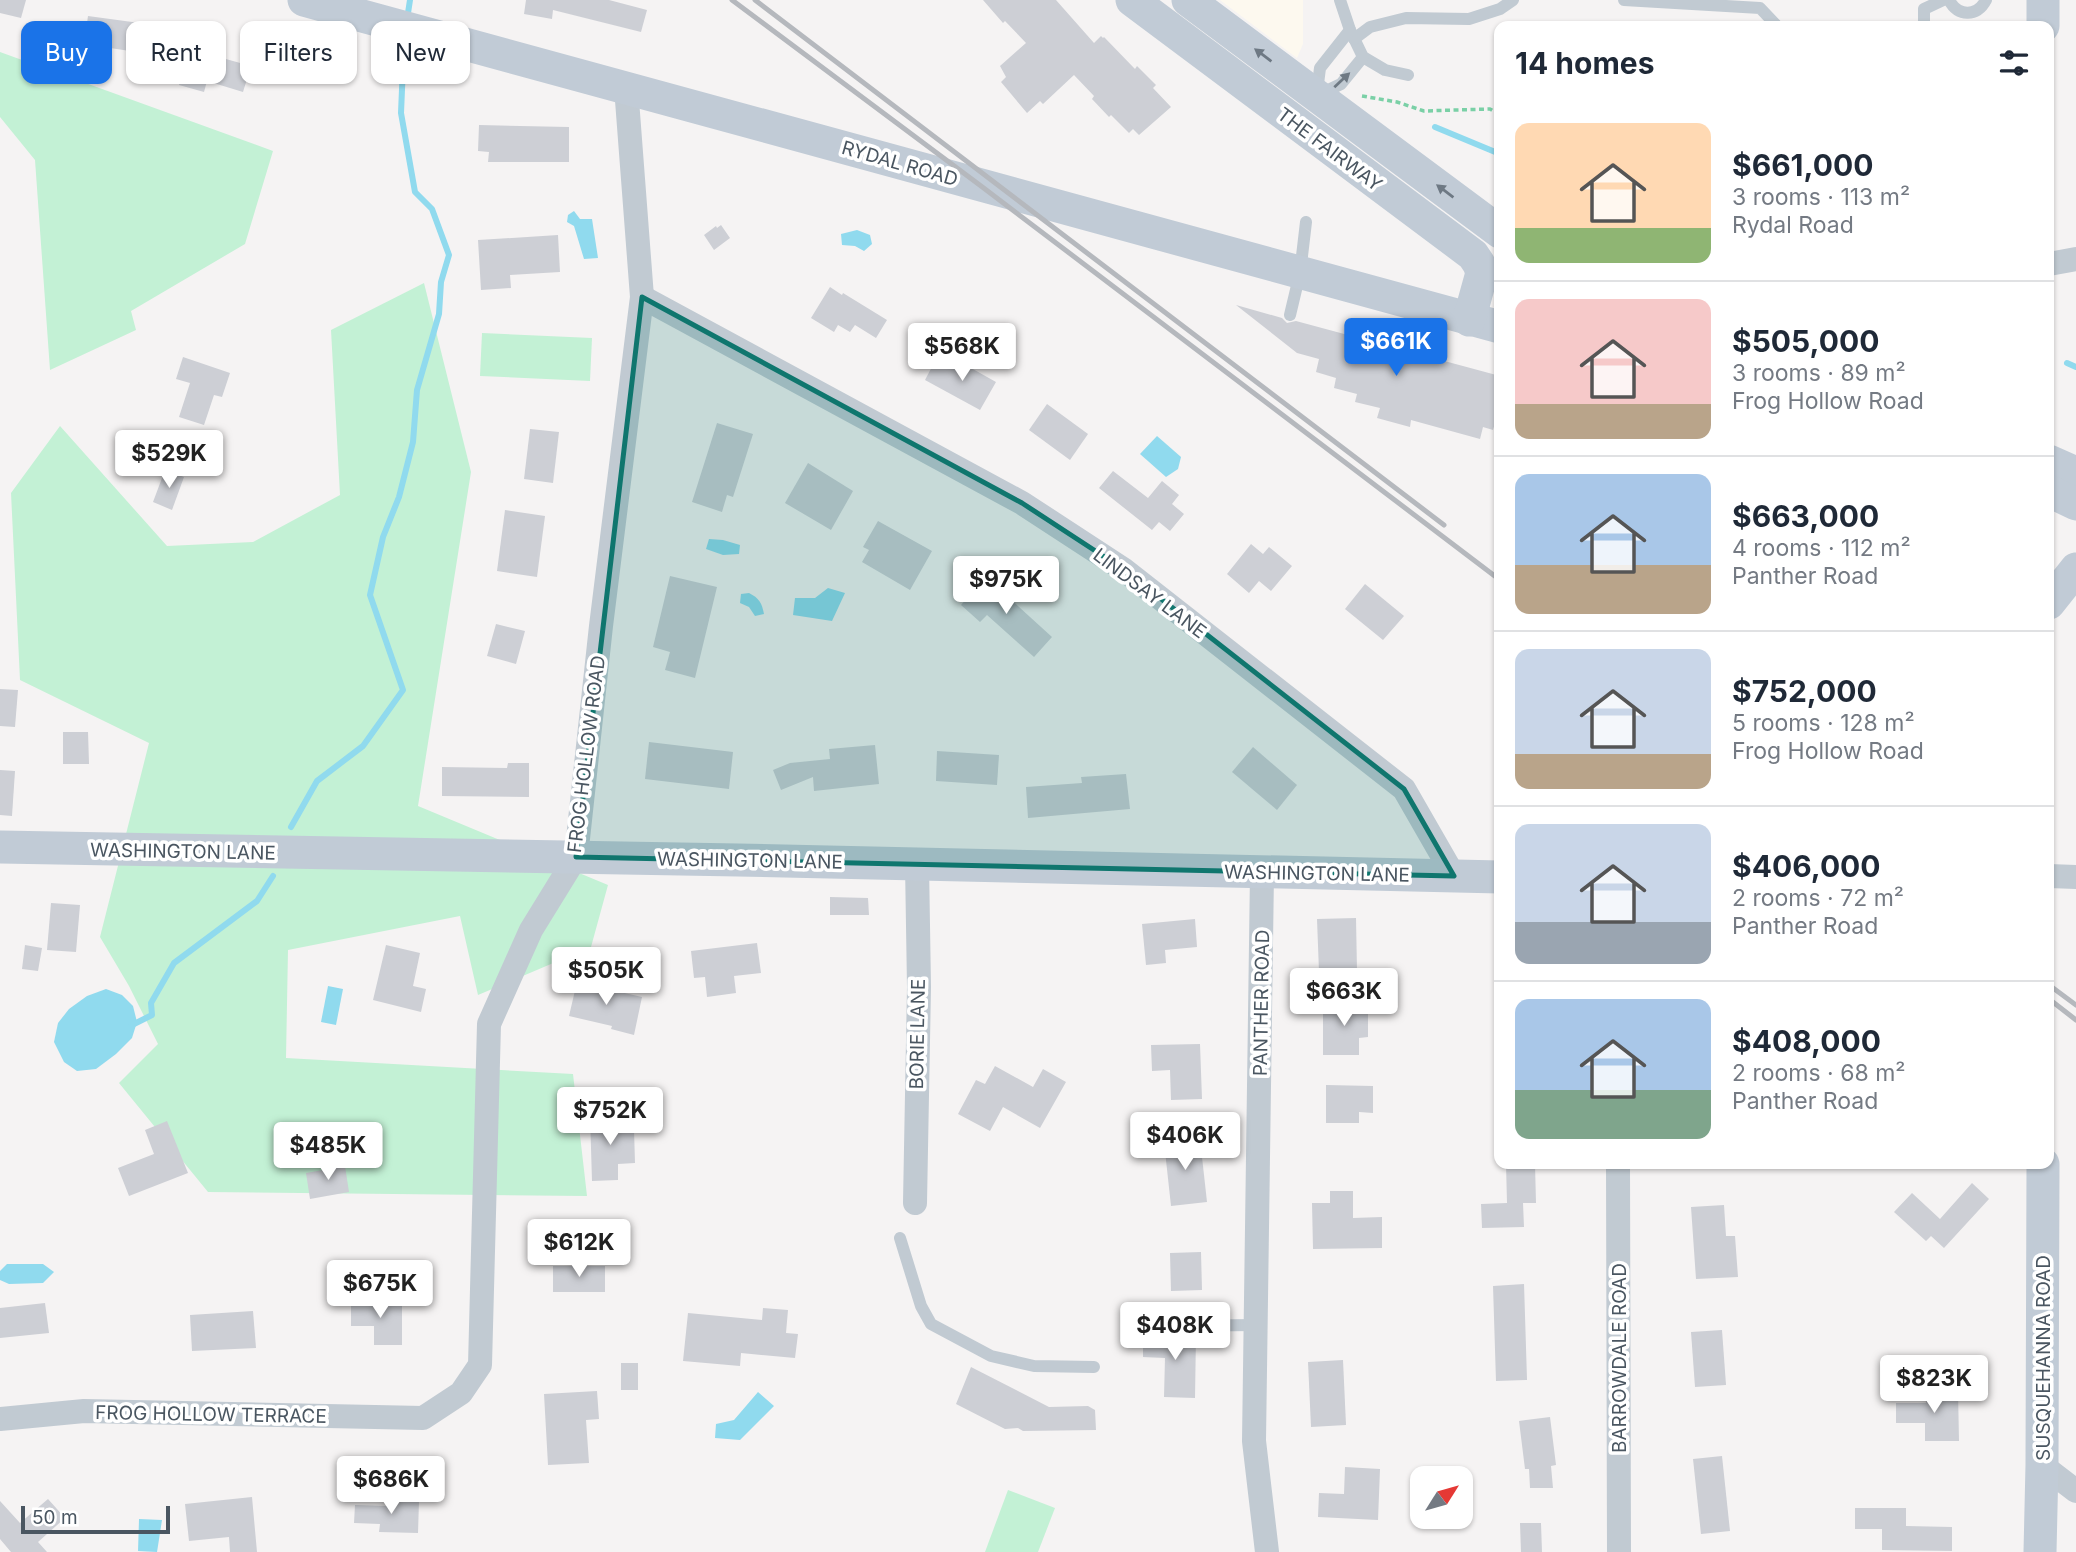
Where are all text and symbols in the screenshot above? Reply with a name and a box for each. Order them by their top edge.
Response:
chip: Buy [21,21,112,84]
chip: Rent [126,21,226,84]
chip: Filters [240,21,357,84]
chip: New [371,21,470,84]
icon: filters [1995,44,2033,82]
text: 14 homes [1515,45,1654,81]
one-way arrow [1254,48,1272,63]
one-way arrow [1334,71,1351,88]
street label: THE FAIRWAY [1273,103,1387,196]
street label: RYDAL ROAD [839,136,961,191]
text: $661,000 [1732,147,1873,183]
icon: home [1571,151,1655,235]
text: 3 rooms · 113 m² [1732,183,1910,211]
one-way arrow [1436,184,1454,198]
text: Rydal Road [1732,211,1854,239]
pin: $661K [1347,318,1445,378]
text: $505,000 [1732,323,1879,359]
pin: $568K [913,324,1011,383]
text: $661K [1360,327,1432,355]
icon: home [1571,327,1655,411]
text: $568K [924,332,1000,360]
text: 3 rooms · 89 m² [1732,359,1906,387]
text: Frog Hollow Road [1732,387,1924,415]
pin: $529K [120,430,218,490]
text: $529K [131,439,207,467]
text: $663,000 [1732,498,1879,534]
icon: home [1571,502,1655,586]
text: 4 rooms · 112 m² [1732,534,1911,562]
street label: LINDSAY LANE [1089,543,1211,643]
pin: $975K [957,556,1055,616]
text: Panther Road [1732,562,1878,590]
text: $975K [969,565,1043,593]
street label: FROG HOLLOW ROAD [563,654,610,854]
text: $752,000 [1732,673,1877,709]
icon: home [1571,677,1655,761]
text: 5 rooms · 128 m² [1732,709,1915,737]
text: Frog Hollow Road [1732,737,1924,765]
street label: WASHINGTON LANE [90,838,276,865]
street label: WASHINGTON LANE [657,847,843,874]
text: $406,000 [1732,848,1881,884]
icon: home [1571,852,1655,936]
street label: WASHINGTON LANE [1224,860,1410,887]
text: 2 rooms · 72 m² [1732,884,1904,912]
text: Panther Road [1732,912,1878,940]
street label: PANTHER ROAD [1249,930,1274,1076]
pin: $505K [557,948,655,1007]
text: $505K [568,956,644,984]
pin: $663K [1295,968,1393,1028]
text: $663K [1306,977,1382,1005]
street label: BORIE LANE [905,978,930,1090]
text: $408,000 [1732,1023,1881,1059]
icon: home [1571,1027,1655,1111]
text: 2 rooms · 68 m² [1732,1059,1905,1087]
text: Panther Road [1732,1087,1878,1115]
pin: $752K [561,1088,659,1147]
text: $752K [573,1096,647,1124]
pin: $406K [1136,1112,1234,1172]
text: $406K [1146,1121,1224,1149]
pin: $485K [279,1122,377,1182]
text: $485K [290,1131,366,1159]
pin: $612K [530,1220,628,1279]
text: $612K [544,1228,614,1256]
street label: SUSQUEHANNA ROAD [2032,1255,2055,1461]
pin: $675K [331,1260,429,1320]
street label: BARROWDALE ROAD [1608,1263,1631,1453]
text: $675K [343,1269,417,1297]
pin: $408K [1126,1302,1224,1362]
text: $408K [1136,1311,1214,1339]
pin: $823K [1885,1356,1983,1415]
text: $823K [1896,1364,1972,1392]
street label: FROG HOLLOW TERRACE [95,1401,327,1428]
pin: $686K [342,1456,440,1516]
text: $686K [353,1465,429,1493]
north arrow [1410,1466,1474,1530]
map controls [1410,1466,1473,1529]
scale bar [21,1503,170,1535]
text: 50 m [32,1506,78,1529]

